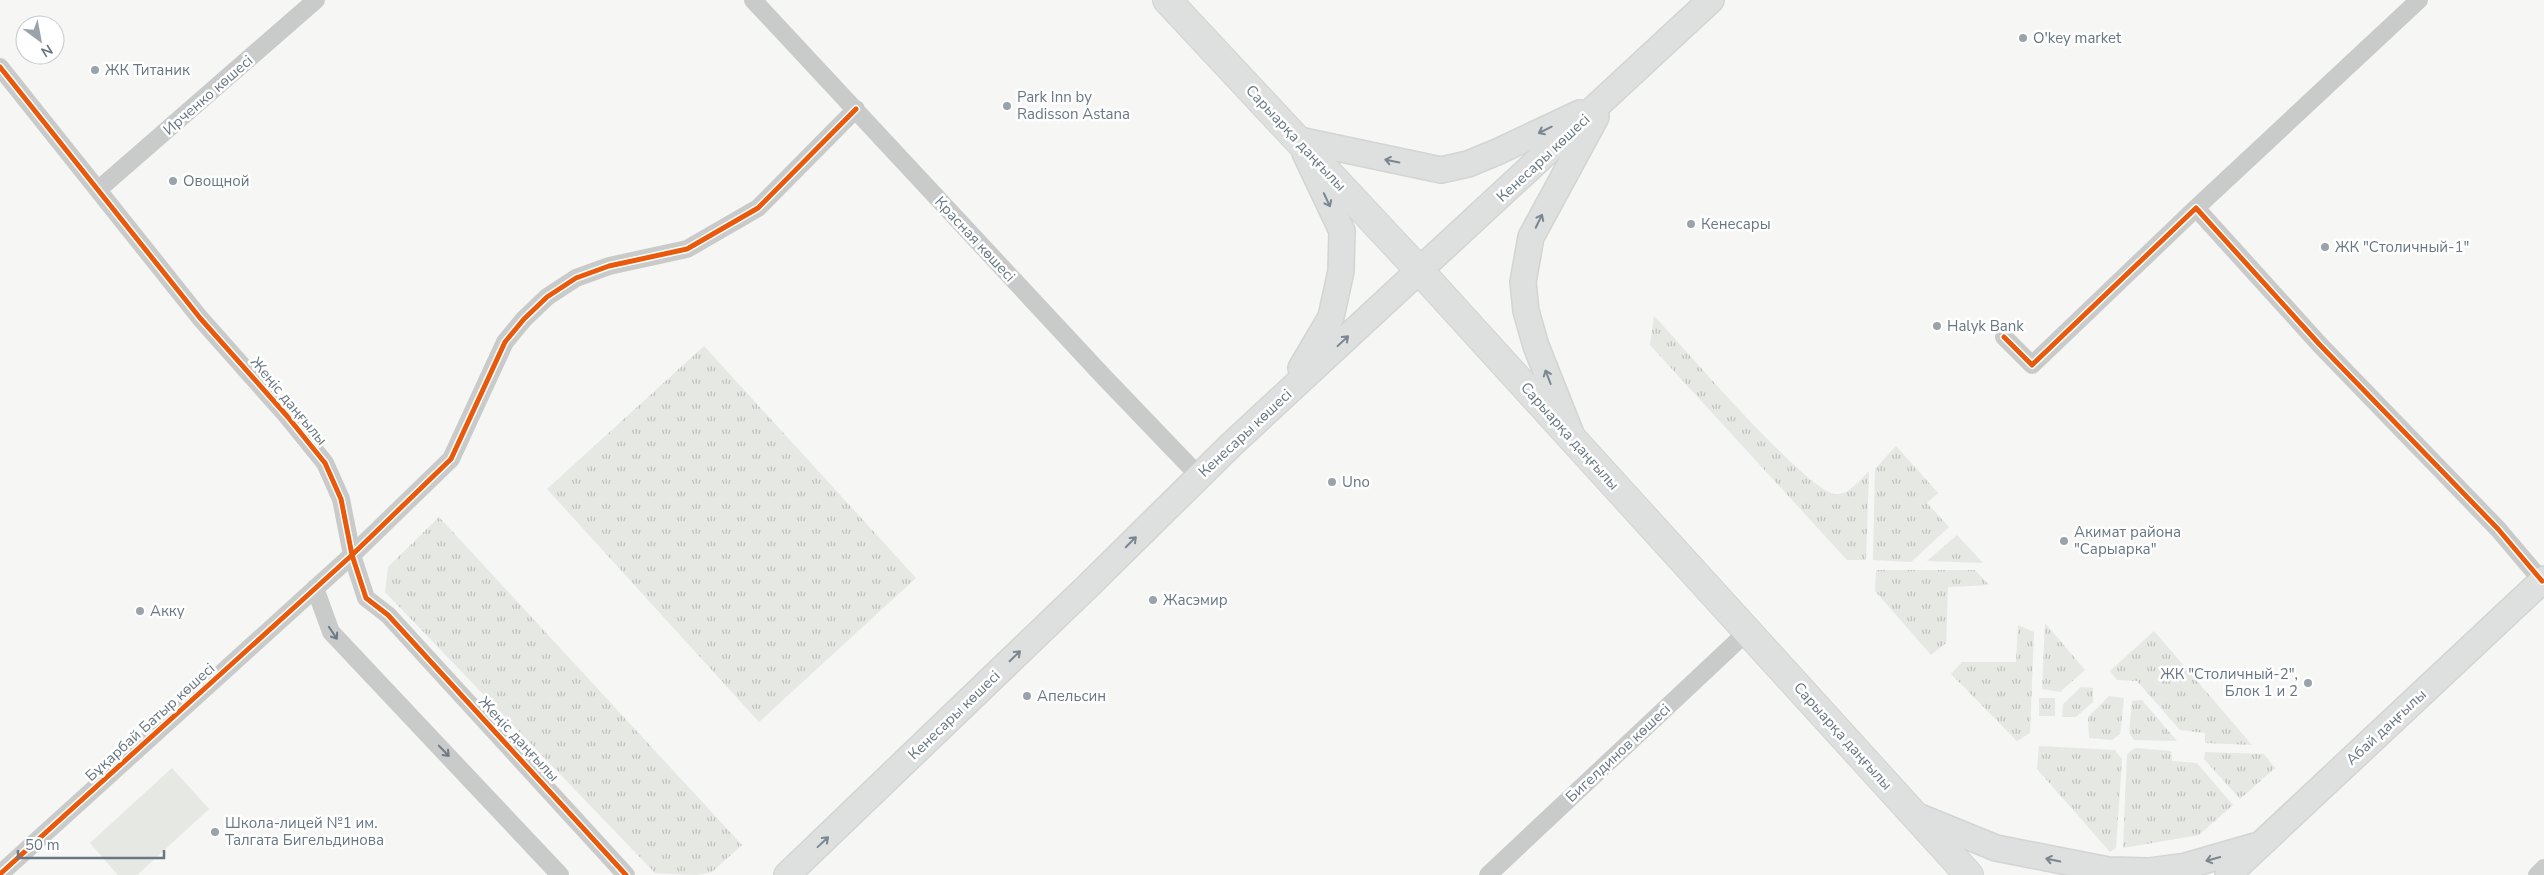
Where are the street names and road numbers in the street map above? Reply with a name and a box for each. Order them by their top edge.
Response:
street label: Ирченко көшесі [159,50,257,140]
street label: Сарыарқа даңғылы [1241,80,1351,196]
street label: Кенесары көшесі [1492,110,1594,206]
street label: Красная көшесі [930,192,1020,286]
street label: Жеңіс даңғылы [246,353,332,449]
street label: Сарыарқа даңғылы [1516,378,1624,494]
street label: Кенесары көшесі [1194,385,1296,481]
street label: Бұқарбай Батыр көшесі [81,658,219,786]
street label: Кенесары көшесі [904,666,1004,764]
street label: Сарыарқа даңғылы [1789,678,1897,794]
street label: Абай даңғылы [2341,684,2431,770]
street label: Жеңіс даңғылы [474,692,564,786]
street label: Бигелдинов көшесі [1561,699,1675,807]

